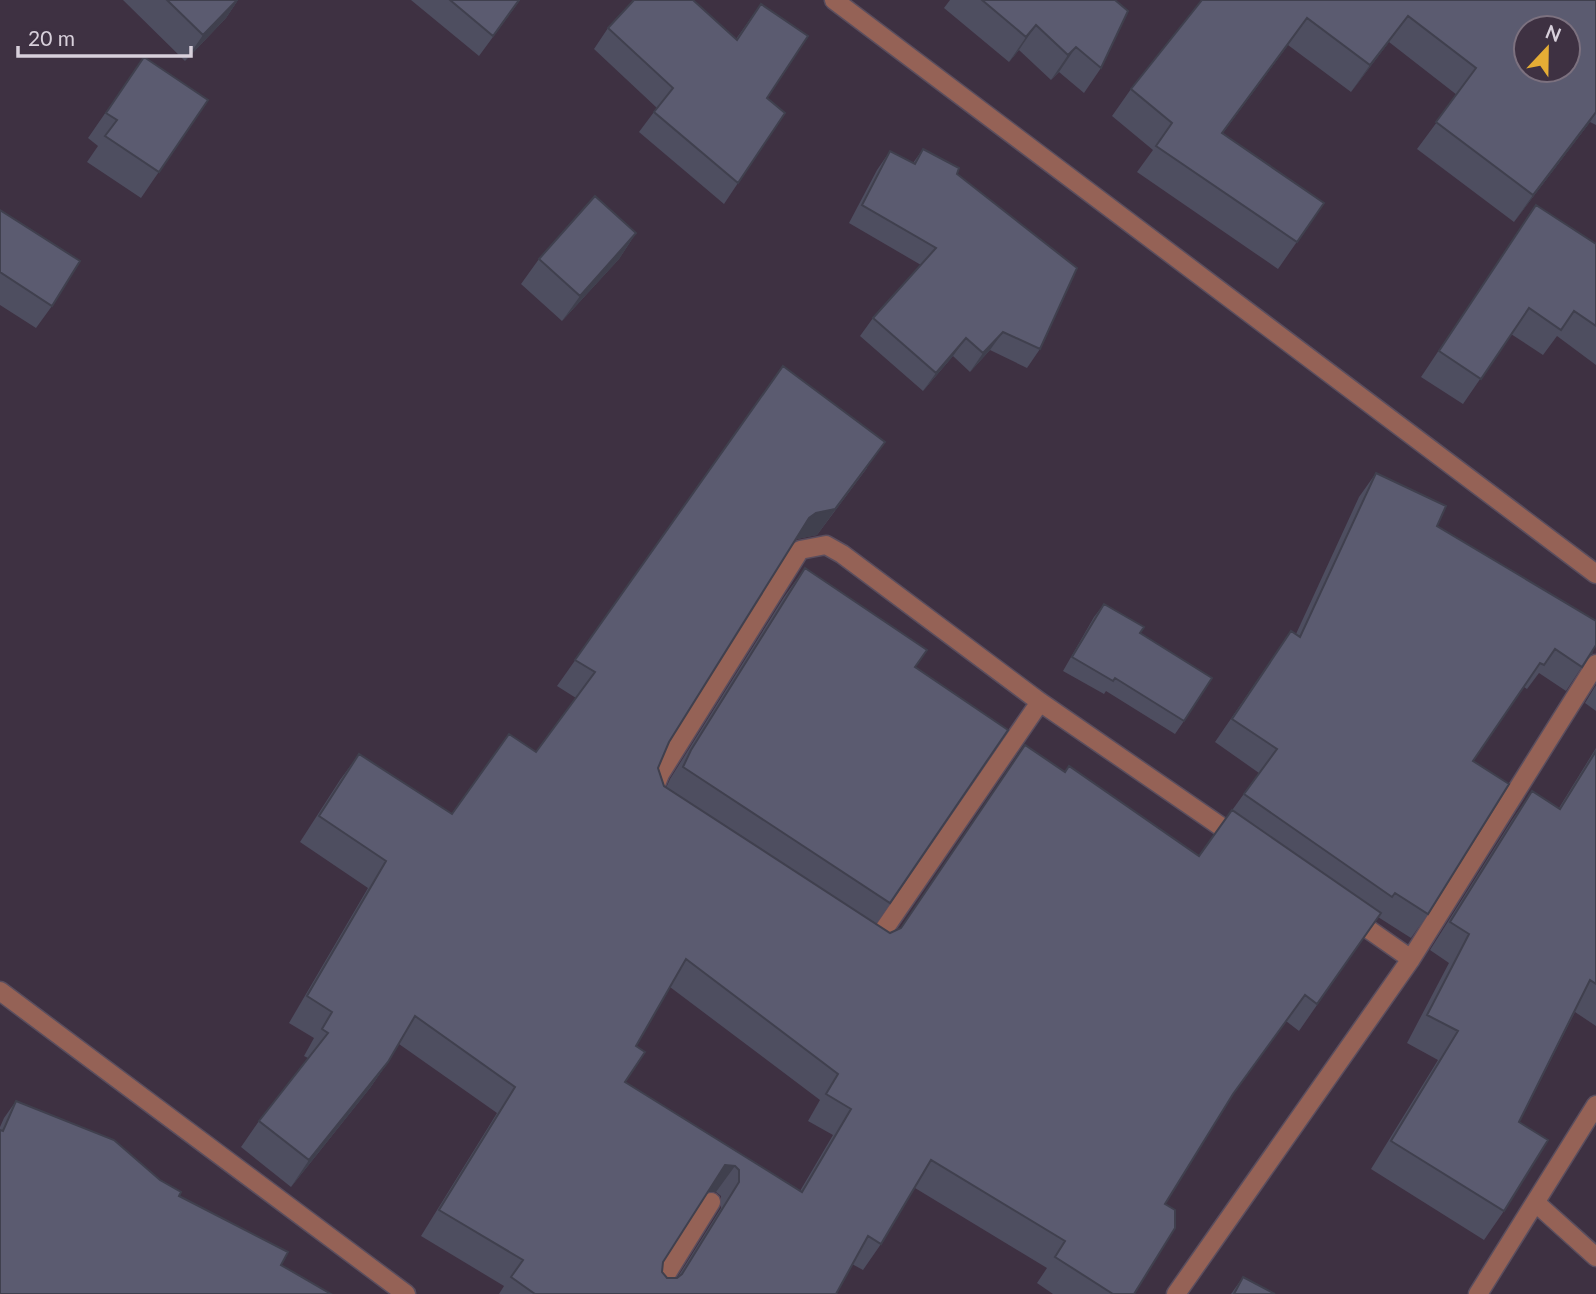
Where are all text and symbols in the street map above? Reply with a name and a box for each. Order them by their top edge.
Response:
scale bar [18,14,191,58]
north arrow [1512,14,1582,84]
text: N [1542,19,1565,46]
text: 20 m [28,25,75,50]

